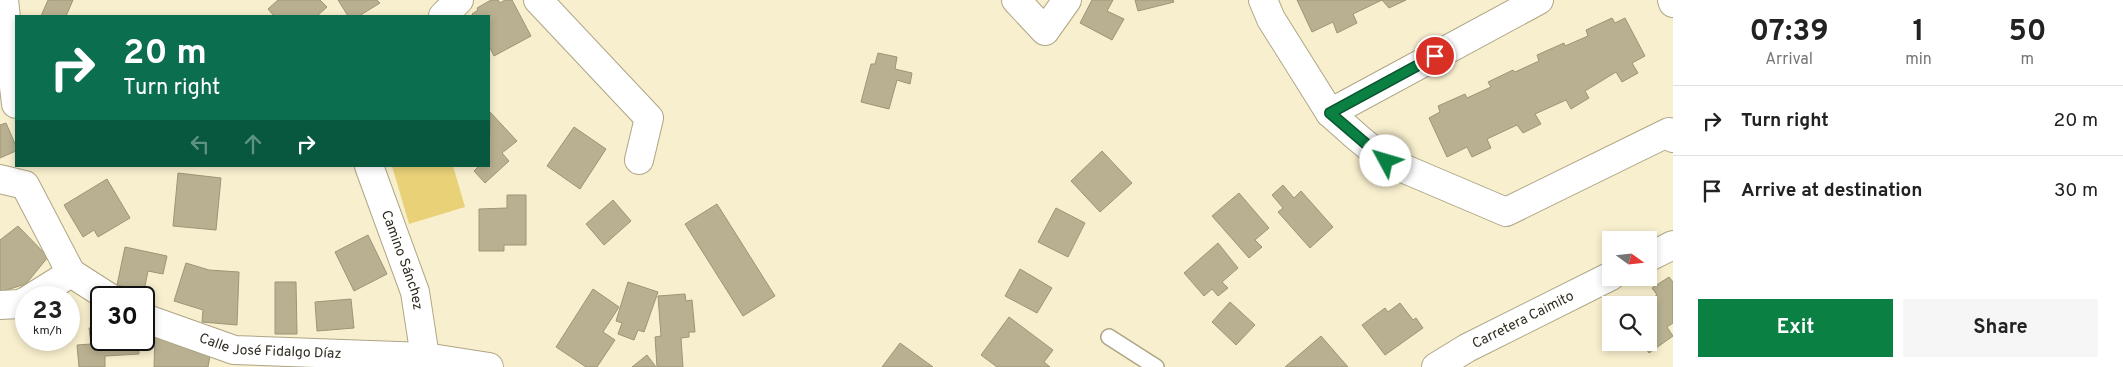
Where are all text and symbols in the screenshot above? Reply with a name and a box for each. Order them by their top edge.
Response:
text: 07:39 [1750,14,1829,51]
text: 1 [1912,14,1924,51]
text: 50 [2008,14,2046,51]
text: 20 m [123,32,207,76]
icon: right [40,35,105,100]
pin [1414,35,1456,77]
icon: arrive [1421,42,1449,70]
text: Arrival [1765,50,1813,70]
text: min [1905,50,1932,70]
text: m [2021,50,2034,70]
text: Turn right [123,75,220,102]
icon: right [1698,107,1726,135]
text: Turn right [1741,109,1829,133]
text: 20 m [2054,109,2098,133]
icon: left [186,130,214,158]
icon: ahead [239,130,267,158]
icon: right [292,130,320,158]
position arrow [1359,134,1411,186]
icon: arrive [1698,177,1726,205]
text: Arrive at destination [1741,179,1922,203]
text: 30 m [2054,179,2098,203]
street label: Camino Sánchez [377,208,426,311]
north arrow [1602,231,1658,286]
map controls [1602,231,1657,351]
speed limit sign: 30 [90,286,155,351]
street label: Carretera Caimito [1469,287,1577,353]
text: 23 [32,296,63,328]
button: search [1602,296,1657,351]
button: Exit [1698,299,1893,357]
button: Share [1903,299,2098,357]
text: km/h [33,323,62,339]
street label: Calle José Fidalgo Díaz [197,330,342,362]

